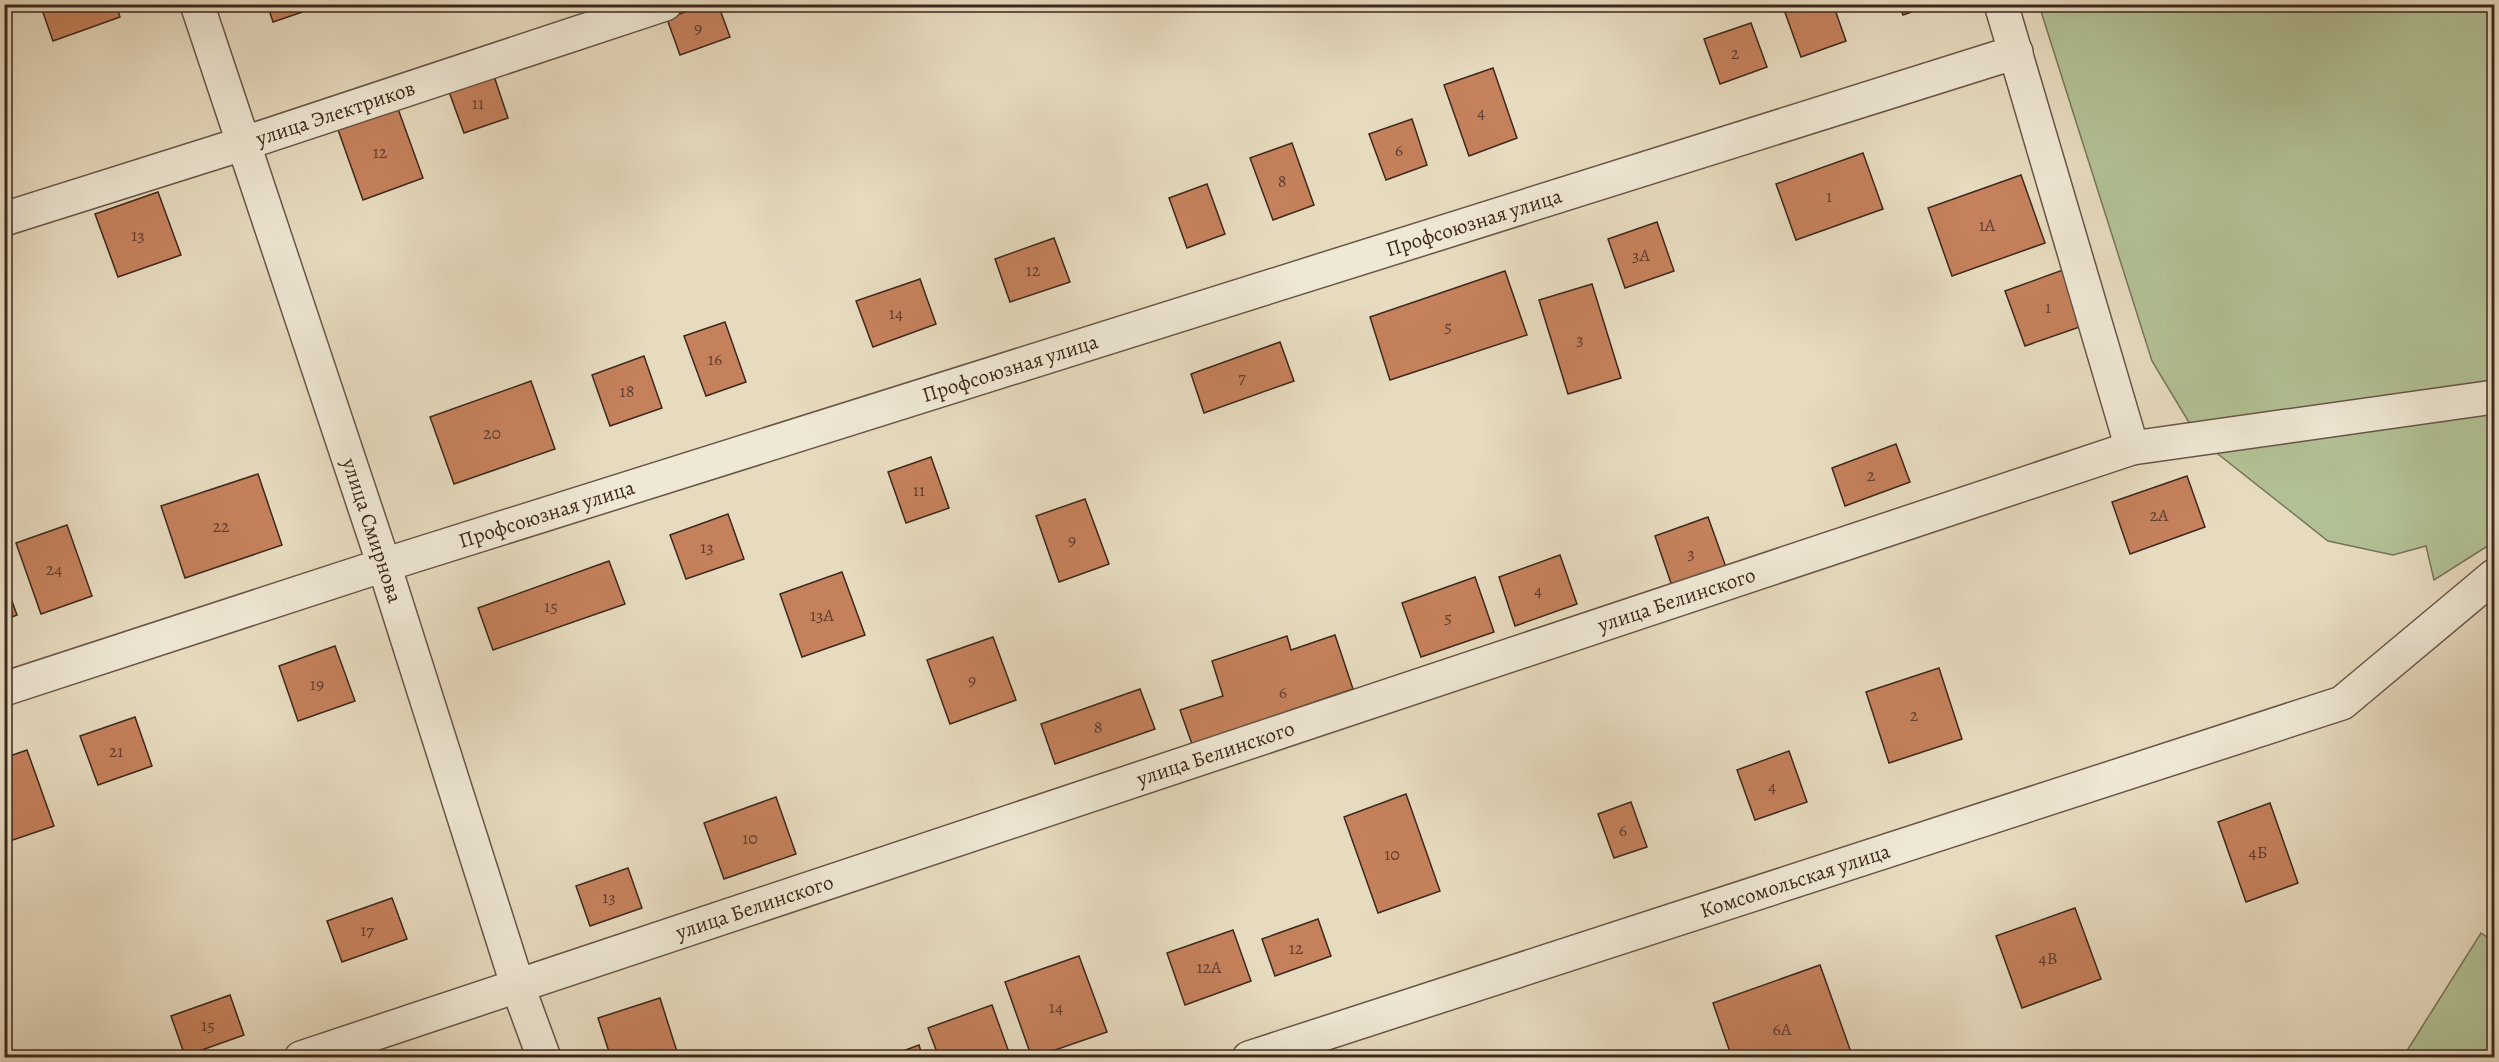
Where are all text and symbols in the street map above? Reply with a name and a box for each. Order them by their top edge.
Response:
house number: 9 [694,16,702,40]
house number: 2 [1731,41,1740,65]
street label: улица Электриков [252,74,418,153]
house number: 11 [472,91,484,115]
house number: 4 [1477,100,1485,124]
house number: 6 [1395,138,1403,162]
house number: 12 [373,140,388,164]
house number: 8 [1278,169,1286,193]
street label: Профсоюзная улица [1382,182,1566,263]
house number: 1 [1826,184,1832,208]
house number: 1А [1979,213,1996,237]
house number: 13 [131,223,145,247]
house number: 3А [1632,243,1650,267]
house number: 12 [1026,258,1041,282]
house number: 1 [2045,295,2051,319]
house number: 14 [889,301,903,325]
house number: 5 [1444,314,1452,338]
street label: Профсоюзная улица [919,327,1102,409]
house number: 3 [1576,327,1584,351]
house number: 16 [708,347,722,371]
house number: 7 [1238,365,1246,389]
house number: 18 [620,379,634,403]
house number: 20 [483,421,501,445]
street label: улица Смирнова [335,454,409,607]
house number: 2 [1867,463,1876,487]
street label: Профсоюзная улица [455,473,638,555]
house number: 11 [913,478,925,502]
house number: 2А [2149,503,2169,527]
house number: 22 [212,514,230,538]
house number: 9 [1068,528,1076,552]
house number: 13 [700,535,714,559]
house number: 3 [1687,541,1695,565]
house number: 24 [46,557,62,581]
street label: улица Белинского [1593,560,1759,639]
house number: 4 [1534,578,1542,602]
house number: 15 [544,594,558,618]
house number: 13А [810,603,835,627]
house number: 5 [1444,605,1452,629]
house number: 9 [968,668,976,692]
house number: 19 [310,672,324,696]
house number: 6 [1279,680,1287,704]
house number: 2 [1910,703,1919,727]
street label: улица Белинского [1132,714,1298,793]
house number: 8 [1094,715,1102,739]
house number: 21 [109,739,123,763]
house number: 4 [1768,774,1776,798]
house number: 6 [1619,818,1627,842]
house number: 10 [742,826,758,850]
street label: Комсомольская улица [1696,837,1894,925]
house number: 4Б [2249,840,2267,864]
house number: 10 [1384,842,1400,866]
street label: улица Белинского [671,868,837,947]
house number: 13 [602,885,616,909]
house number: 17 [360,918,374,942]
house number: 12 [1289,936,1304,960]
house number: 4В [2039,946,2057,970]
house number: 12А [1196,955,1222,979]
house number: 14 [1049,995,1063,1019]
house number: 15 [201,1013,215,1037]
house number: 6А [1773,1017,1792,1041]

